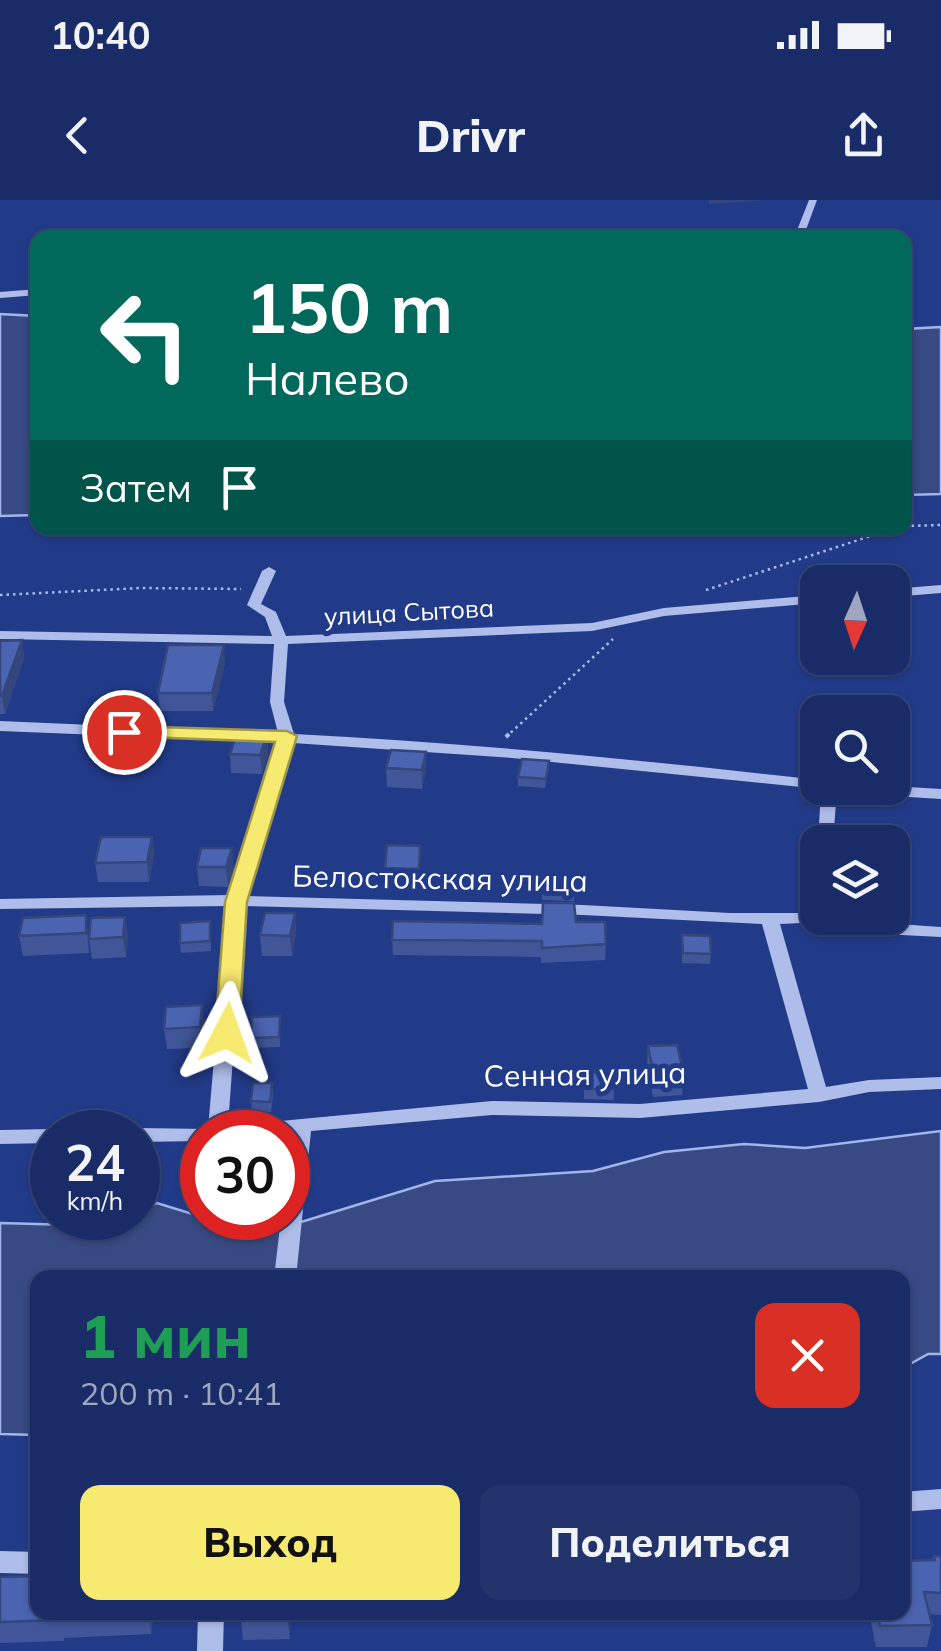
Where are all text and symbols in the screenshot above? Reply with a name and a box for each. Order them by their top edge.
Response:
text: 10:40 [50,11,151,59]
text: Drivr [416,107,525,163]
icon: back [50,108,105,163]
icon: share [836,108,891,163]
text: 150 m [245,263,453,351]
icon: left [80,270,210,400]
text: Налево [245,350,410,406]
icon: arrive [212,460,267,515]
text: Затем [80,464,192,512]
north arrow [800,565,910,675]
map controls [800,565,910,935]
street label: улица Сытова [323,592,495,631]
pin [82,690,167,775]
button: search [800,695,910,805]
icon: arrive [97,705,152,760]
button: layers [800,825,910,935]
street label: Белостокская улица [292,856,588,900]
position arrow [175,981,279,1085]
street label: Сенная улица [483,1053,687,1095]
speed limit sign: 30 [180,1110,310,1240]
text: 24 [65,1131,125,1194]
text: km/h [67,1185,123,1216]
text: 1 мин [80,1298,251,1373]
button: close [755,1303,860,1408]
text: 200 m · 10:41 [80,1373,282,1413]
button: Выход [80,1485,460,1600]
button: Поделиться [480,1485,860,1600]

